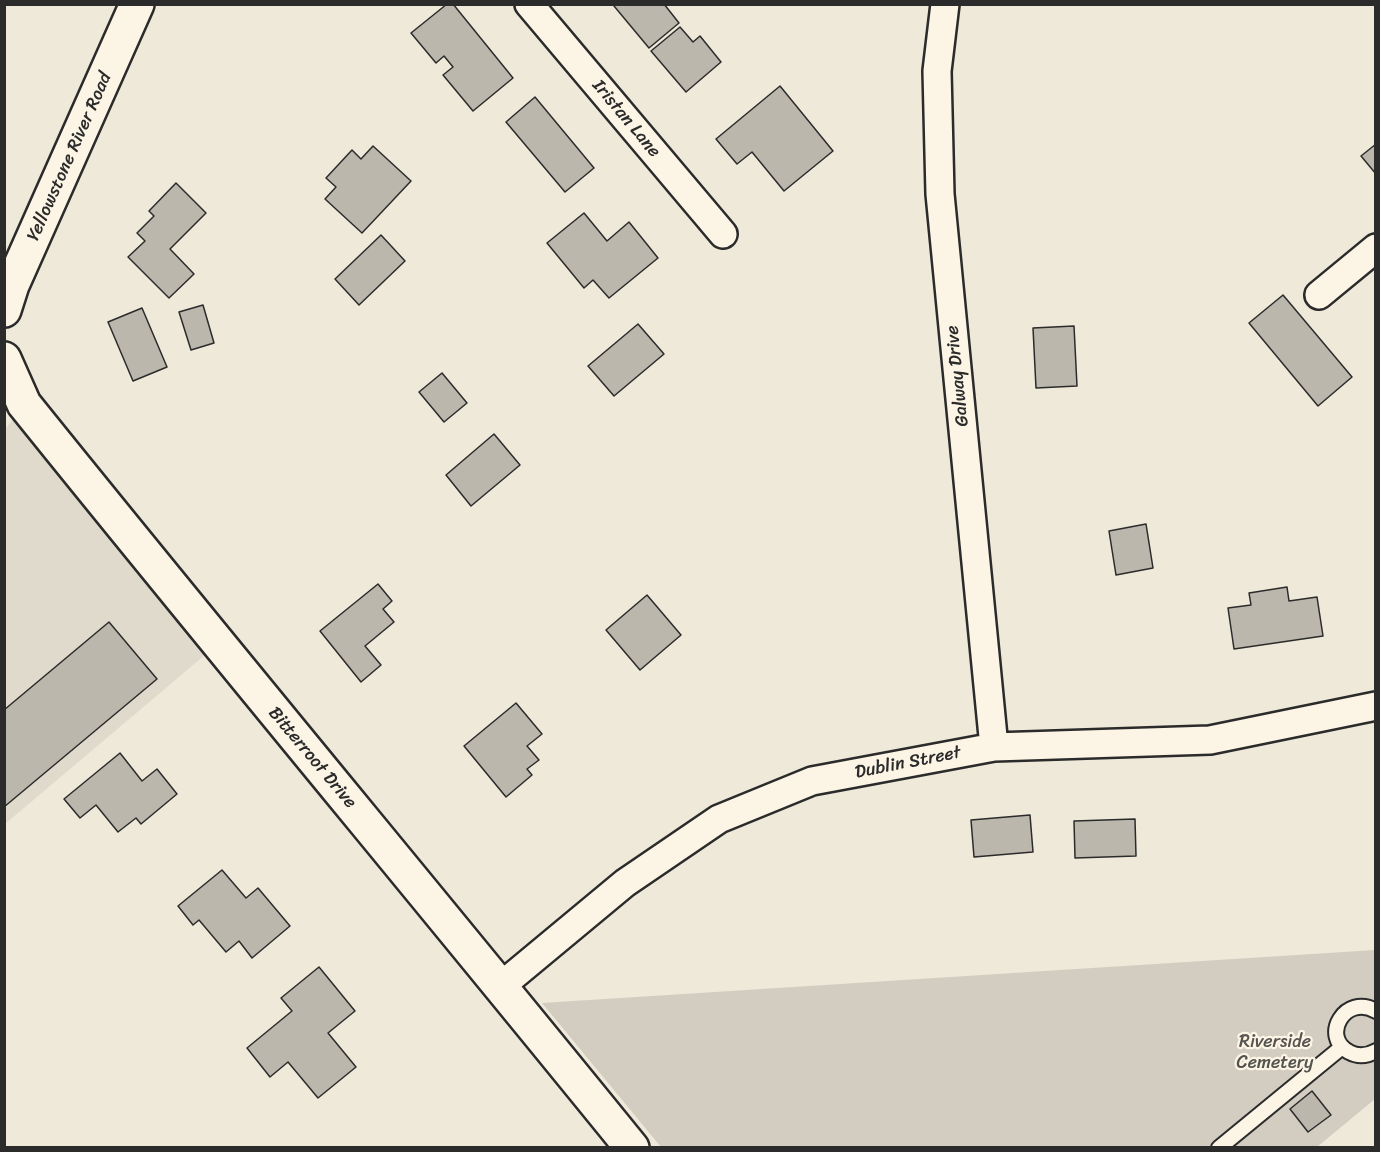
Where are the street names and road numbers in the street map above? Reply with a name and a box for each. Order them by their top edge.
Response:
street label: Yellowstone River Road [23,69,117,245]
street label: Iristan Lane [587,76,665,162]
street label: Galway Drive [942,324,974,428]
street label: Bitterroot Drive [263,703,361,813]
street label: Dublin Street [853,742,963,784]

